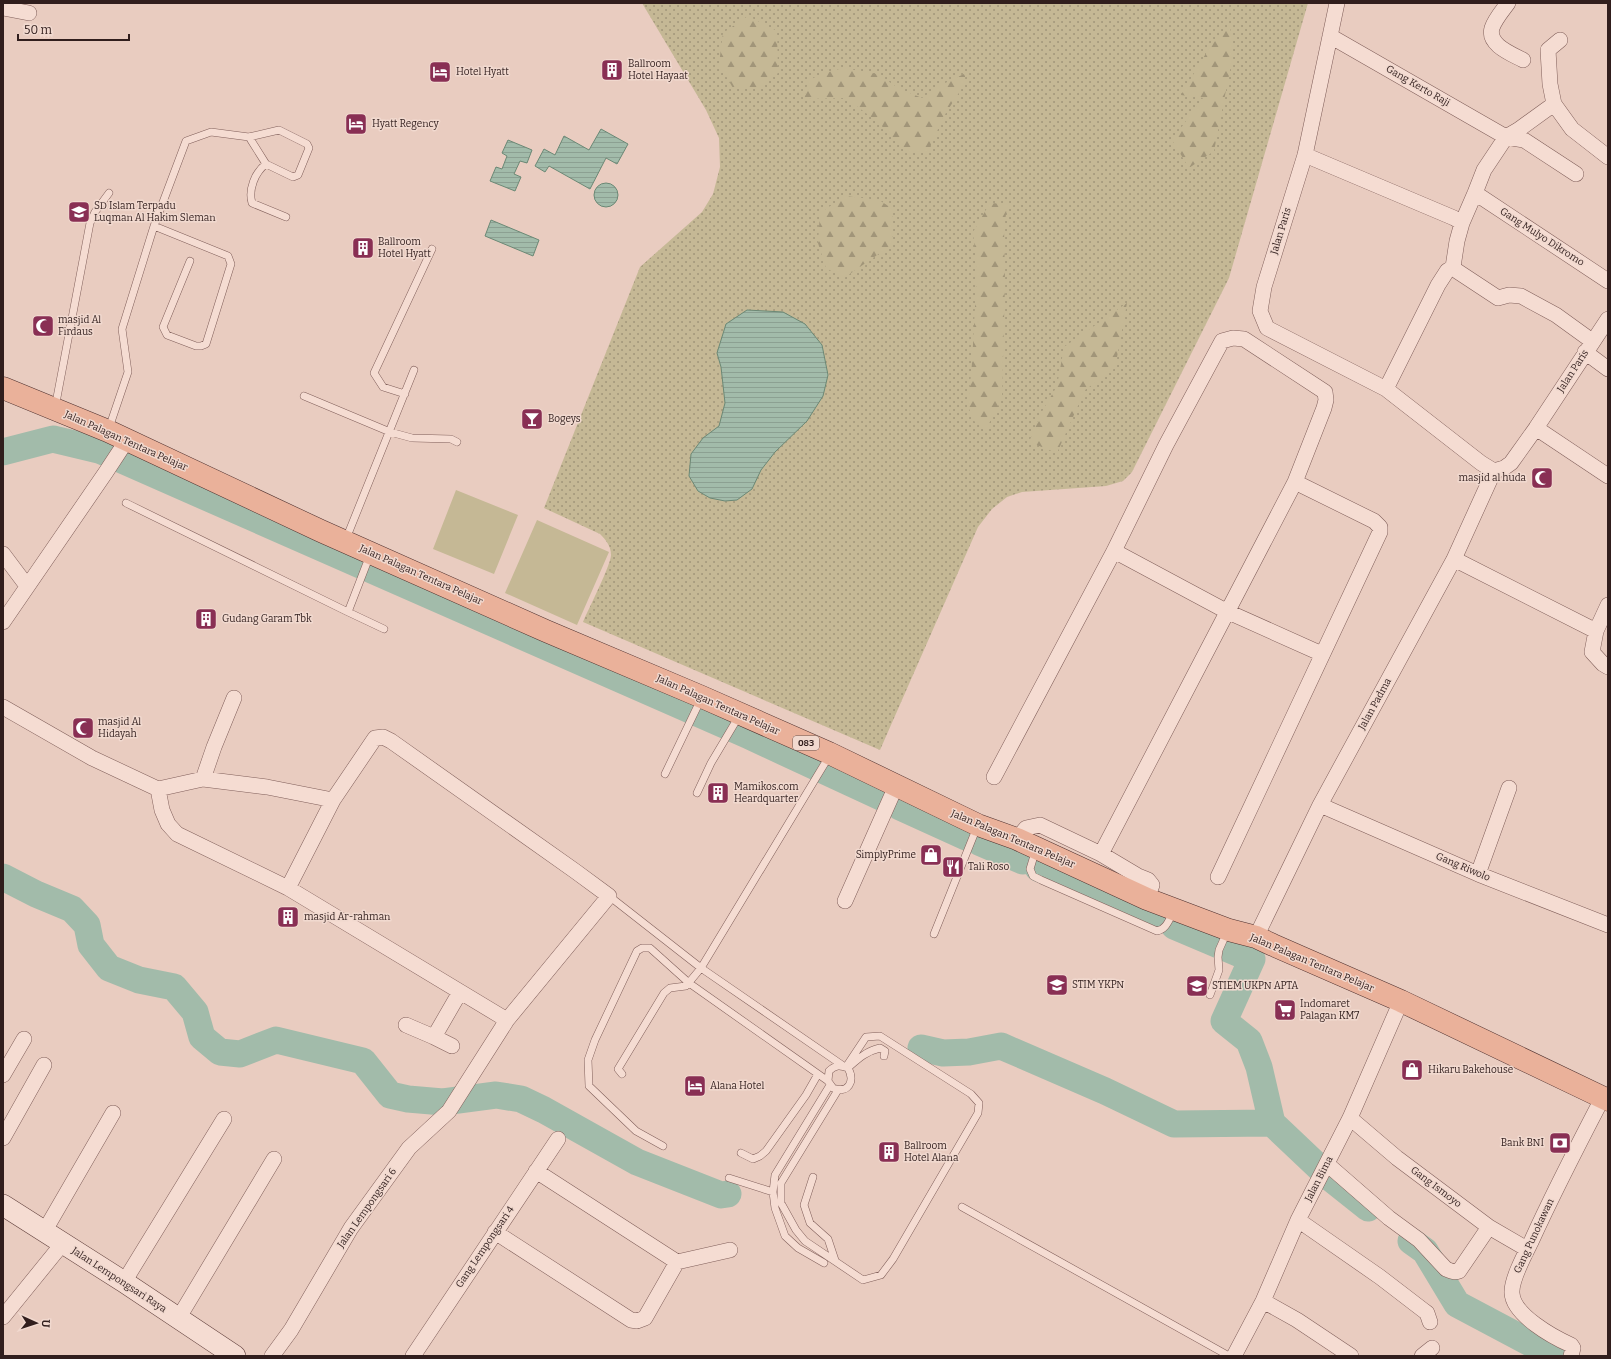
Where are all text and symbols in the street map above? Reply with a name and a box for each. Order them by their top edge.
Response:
scale bar [18,16,129,42]
text: 50 m [24,23,53,37]
building icon: Ballroom Hotel Hayaat [599,57,625,83]
place label: Ballroom Hotel Hayaat [628,58,688,82]
hotel icon: Hotel Hyatt [427,59,453,85]
street label: Gang Kerto Raji [1384,63,1452,109]
place label: Hotel Hyatt [456,66,509,78]
hotel icon: Hyatt Regency [343,111,369,137]
place label: Hyatt Regency [372,118,440,130]
school or university icon: SD Islam Terpadu Luqman Al Hakim Sleman [66,199,92,225]
place label: SD Islam Terpadu Luqman Al Hakim Sleman [94,200,216,224]
street label: Gang Mulyo Dikromo [1498,205,1587,269]
street label: Jalan Paris [1268,206,1294,257]
building icon: Ballroom Hotel Hyatt [350,235,376,261]
place label: Ballroom Hotel Hyatt [378,236,431,260]
mosque icon: masjid Al Firdaus [30,313,56,339]
place label: masjid Al Firdaus [58,314,101,338]
street label: Jalan Paris [1554,347,1591,395]
bar icon: Bogeys [519,406,545,432]
street label: Jalan Palagan Tentara Pelajar [62,408,190,474]
place label: Bogeys [548,413,581,425]
mosque icon: masjid al huda [1529,465,1555,491]
place label: masjid al huda [1459,472,1527,484]
street label: Jalan Palagan Tentara Pelajar [357,542,485,608]
building icon: Gudang Garam Tbk [193,606,219,632]
place label: Gudang Garam Tbk [222,613,312,625]
street label: Jalan Palagan Tentara Pelajar [654,672,782,738]
street label: Jalan Padma [1355,676,1394,733]
mosque icon: masjid Al Hidayah [70,715,96,741]
place label: masjid Al Hidayah [98,716,141,740]
road number: 083 [793,736,819,750]
building icon: Mamikos.com Heardquarter [705,780,731,806]
place label: Mamikos.com Heardquarter [734,781,799,805]
street label: Jalan Palagan Tentara Pelajar [948,807,1077,871]
shop icon: SimplyPrime [918,842,944,868]
place label: SimplyPrime [856,849,916,861]
street label: Gang Riwolo [1434,850,1492,884]
restaurant icon: Tali Roso [940,854,966,880]
place label: Tali Roso [968,861,1010,873]
building icon: masjid Ar-rahman [275,904,301,930]
place label: masjid Ar-rahman [304,911,391,923]
street label: Jalan Palagan Tentara Pelajar [1247,931,1376,995]
school or university icon: STIM YKPN [1044,972,1070,998]
school or university icon: STIEM UKPN APTA [1184,973,1210,999]
place label: STIM YKPN [1072,979,1124,991]
place label: STIEM UKPN APTA [1212,980,1299,992]
supermarket icon: Indomaret Palagan KM7 [1272,997,1298,1023]
place label: Indomaret Palagan KM7 [1300,998,1359,1022]
shop icon: Hikaru Bakehouse [1399,1057,1425,1083]
place label: Hikaru Bakehouse [1428,1064,1513,1076]
hotel icon: Alana Hotel [682,1073,708,1099]
place label: Alana Hotel [710,1080,764,1092]
bank icon: Bank BNI [1547,1130,1573,1156]
place label: Bank BNI [1501,1137,1544,1149]
building icon: Ballroom Hotel Alana [876,1139,902,1165]
place label: Ballroom Hotel Alana [904,1140,959,1164]
street label: Jalan Bima [1302,1154,1336,1205]
street label: Gang Ismoyo [1408,1164,1464,1210]
street label: Jalan Lempongsari 6 [334,1166,399,1251]
street label: Gang Punokawan [1511,1196,1557,1275]
street label: Gang Lempongsari 4 [453,1204,517,1290]
street label: Jalan Lempongsari Raya [68,1244,169,1315]
north arrow [16,1303,56,1343]
text: U [39,1319,52,1328]

